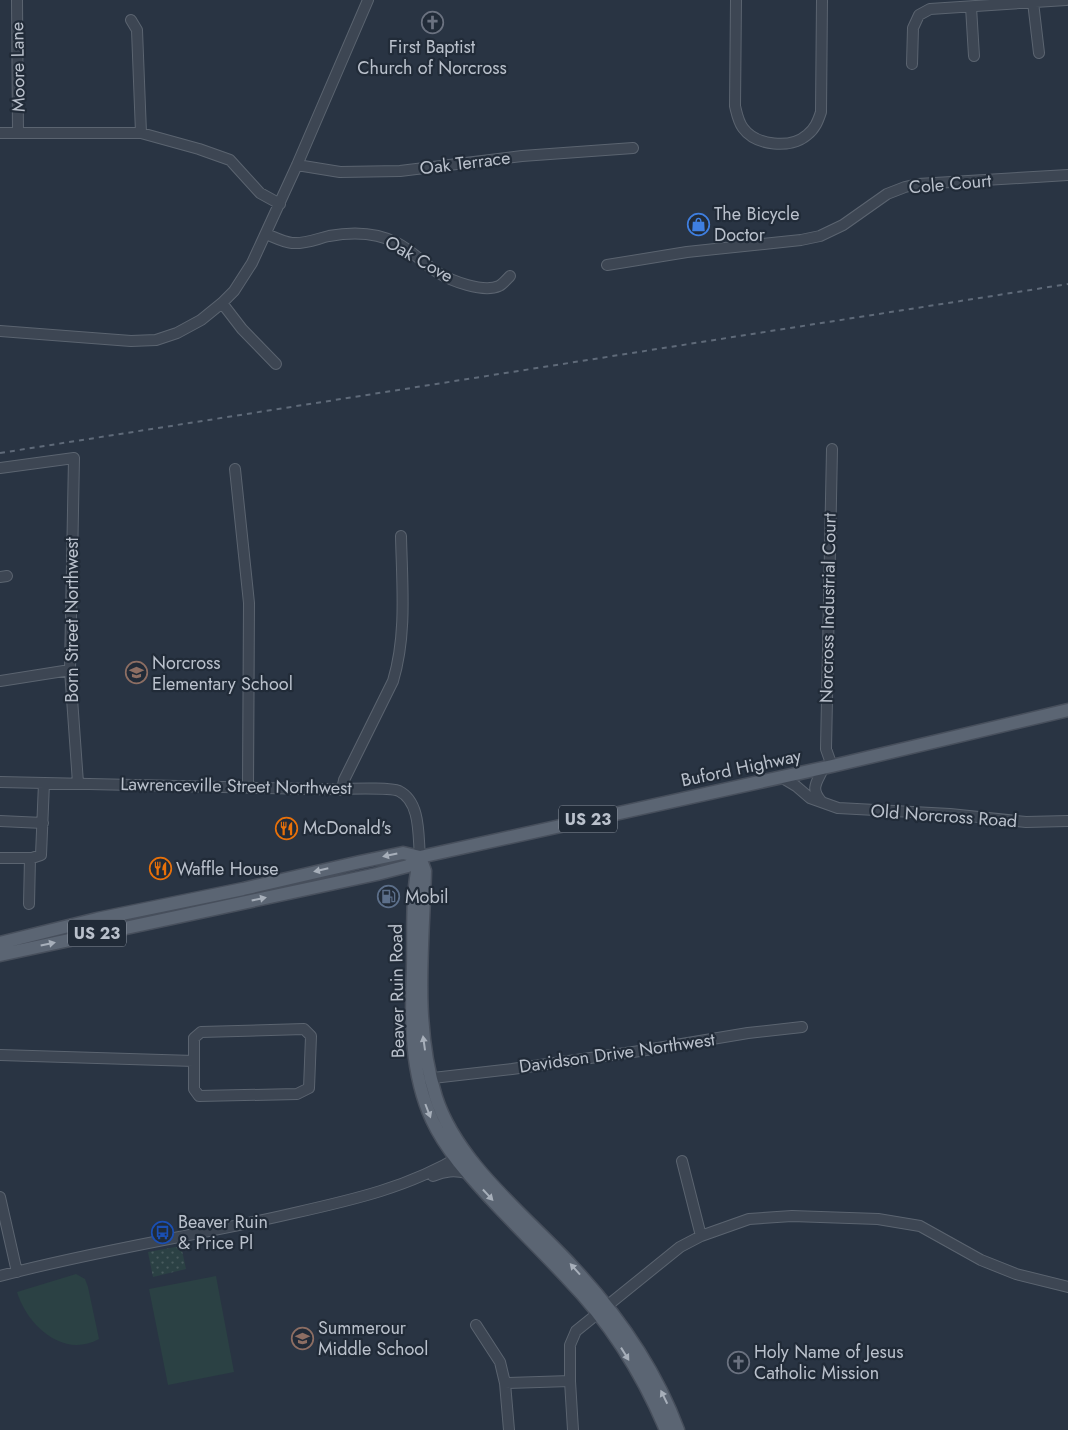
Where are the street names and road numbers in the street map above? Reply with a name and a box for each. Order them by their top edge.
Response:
street label: Moore Lane [4,22,32,112]
street label: Oak Terrace [418,145,512,181]
street label: Cole Court [907,167,993,201]
street label: Oak Cove [380,229,458,289]
street label: Norcross Industrial Court [813,512,843,703]
street label: Born Street Northwest [59,536,85,703]
street label: Buford Highway [679,743,804,793]
street label: Lawrenceville Street Northwest [120,771,353,801]
street label: Old Norcross Road [870,798,1018,834]
road number: US 23 [559,806,617,832]
road number: US 23 [68,920,126,946]
street label: Beaver Ruin Road [383,924,411,1058]
street label: Davidson Drive Northwest [517,1026,717,1080]

